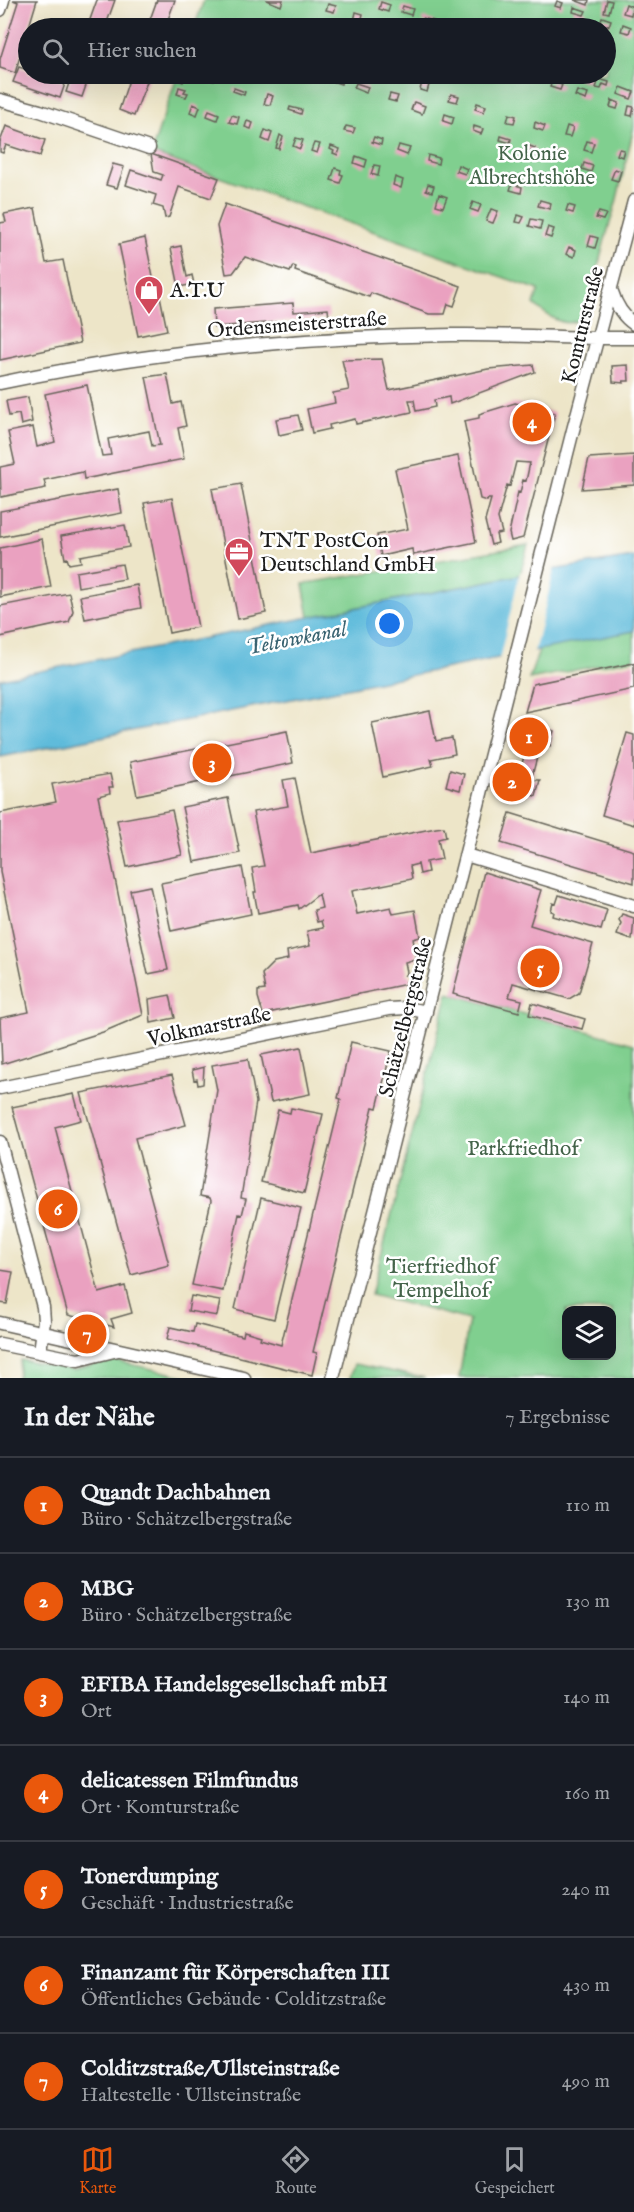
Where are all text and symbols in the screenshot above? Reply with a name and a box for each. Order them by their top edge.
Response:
search box [18,18,616,84]
icon: search [39,35,72,68]
text: Hier suchen [87,37,197,65]
park label: Kolonie Albrechtshöhe [468,141,595,192]
street label: Komturstraße [556,263,611,387]
shop icon: A.T.U [133,274,165,316]
place label: A.T.U [169,278,224,305]
street label: Ordensmeisterstraße [207,306,388,345]
pin: 4 [512,400,552,444]
place label: TNT PostCon Deutschland GmbH [260,528,436,579]
office icon: TNT PostCon Deutschland GmbH [223,536,255,578]
your location [375,609,404,638]
water label: Teltowkanal [244,615,351,662]
pin: 1 [510,714,548,760]
pin: 3 [192,740,232,786]
pin: 2 [492,760,532,804]
street label: Schätzelbergstraße [373,934,439,1100]
pin: 5 [520,946,560,990]
street label: Volkmarstraße [144,1001,274,1054]
park label: Parkfriedhof [467,1136,582,1163]
pin: 6 [38,1186,78,1232]
park label: Tierfriedhof Tempelhof [386,1254,499,1305]
map controls [562,1306,616,1360]
button: layers [562,1306,616,1360]
pin: 7 [68,1312,106,1356]
text: In der Nähe [24,1401,155,1434]
text: 7 Ergebnisse [505,1405,610,1430]
text: Quandt Dachbahnen [81,1479,271,1507]
text: 1 [40,1493,47,1518]
text: 110 m [566,1493,610,1518]
text: Büro · Schätzelbergstraße [81,1507,292,1532]
text: MBG [81,1575,134,1603]
text: 2 [39,1589,48,1614]
text: 130 m [565,1589,610,1614]
text: Büro · Schätzelbergstraße [81,1603,292,1628]
text: EFIBA Handelsgesellschaft mbH [81,1671,388,1699]
text: 3 [40,1685,47,1710]
text: 140 m [563,1685,610,1710]
text: Ort [81,1699,112,1724]
text: delicatessen Filmfundus [81,1767,298,1795]
text: 4 [39,1781,48,1806]
text: 160 m [564,1781,610,1806]
text: Ort · Komturstraße [81,1795,239,1820]
text: Tonerdumping [81,1863,218,1891]
text: 5 [40,1877,47,1902]
text: 240 m [561,1877,610,1902]
text: Geschäft · Industriestraße [81,1891,294,1916]
text: Finanzamt für Körperschaften III [81,1959,390,1987]
text: 6 [39,1973,48,1998]
text: 430 m [563,1973,610,1998]
text: Öffentliches Gebäude · Colditzstraße [81,1987,386,2012]
text: Colditzstraße/Ullsteinstraße [81,2055,340,2083]
text: 7 [39,2069,48,2094]
text: 490 m [562,2069,610,2094]
text: Haltestelle · Ullsteinstraße [81,2083,301,2108]
tab: Karte [79,2143,116,2199]
tab: Route [275,2143,317,2199]
tab: Gespeichert [475,2143,555,2199]

